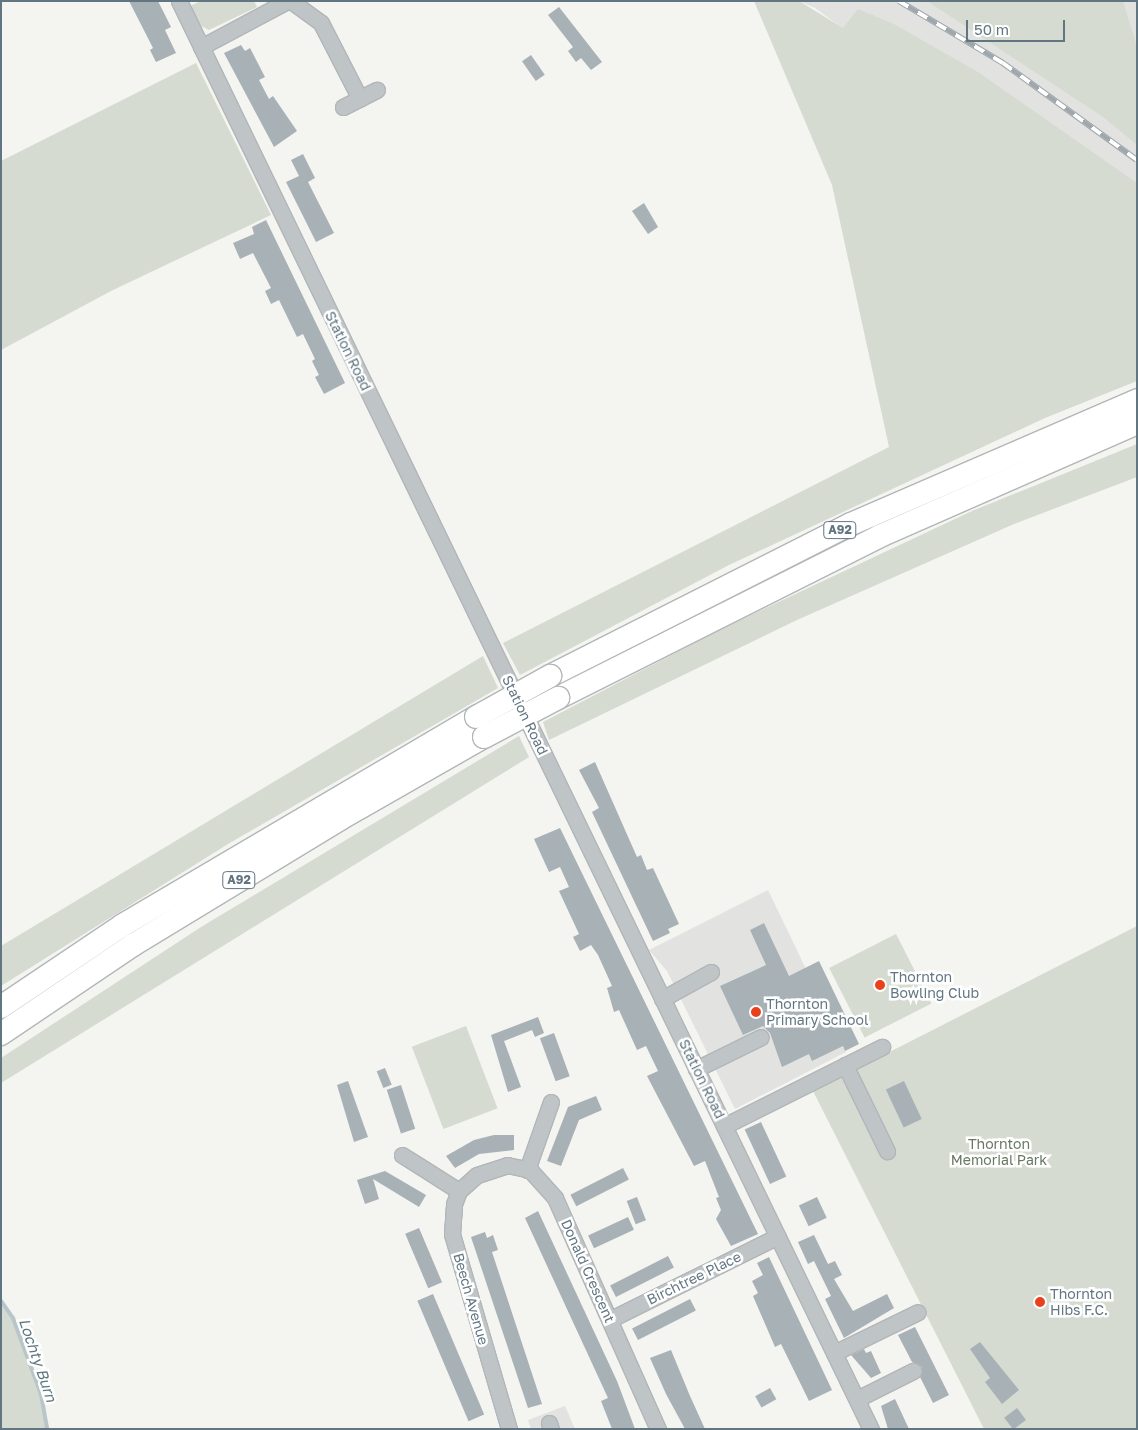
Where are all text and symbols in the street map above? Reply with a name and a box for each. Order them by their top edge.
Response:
scale bar [968,10,1067,42]
text: 50 m [974,20,1009,38]
street label: Station Road [322,309,374,393]
road number: A92 [822,520,858,540]
street label: Station Road [499,673,551,757]
road number: A92 [222,870,256,890]
place label: Thornton Bowling Club [890,969,979,1002]
marker: Thornton Bowling Club [874,979,886,991]
place label: Thornton Primary School [766,996,868,1028]
marker: Thornton Primary School [750,1006,762,1018]
street label: Station Road [676,1037,728,1121]
park label: Thornton Memorial Park [951,1136,1047,1168]
street label: Donald Crescent [558,1217,618,1325]
street label: Birchtree Place [644,1248,744,1308]
street label: Beech Avenue [450,1251,492,1347]
place label: Thornton Hibs F.C. [1050,1286,1112,1318]
marker: Thornton Hibs F.C. [1034,1296,1046,1308]
water label: Lochty Burn [15,1316,61,1404]

